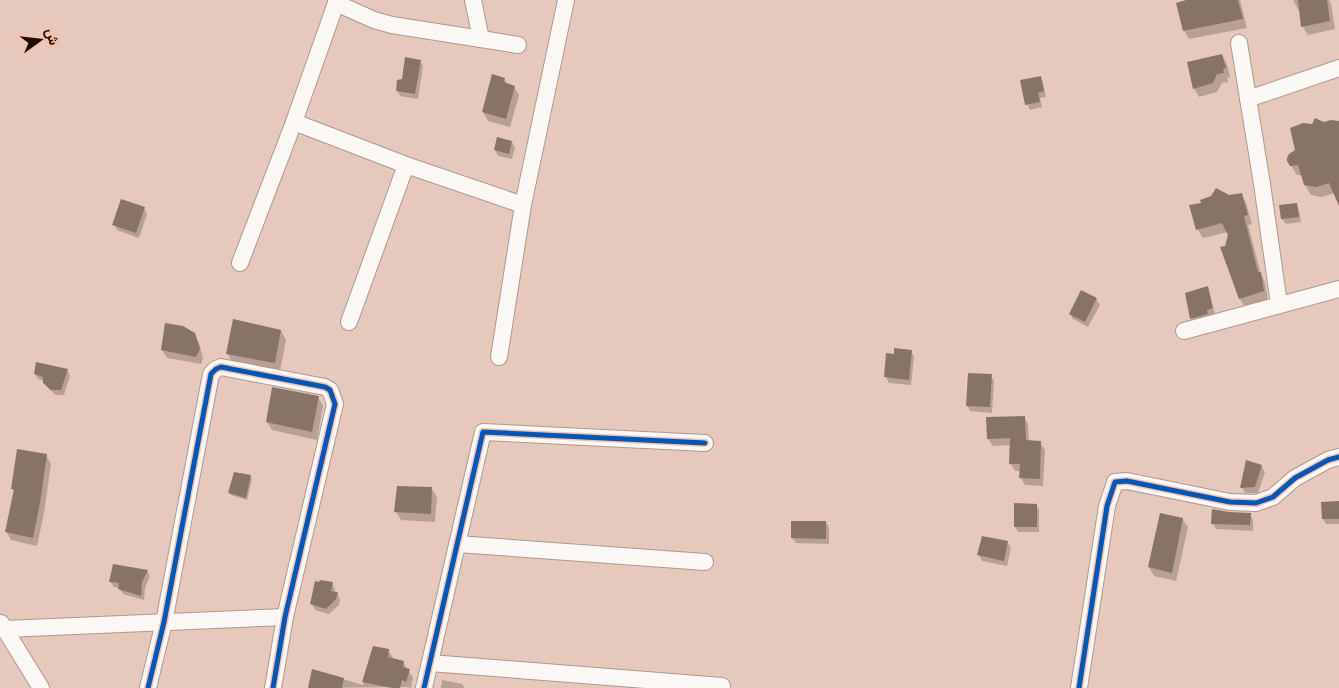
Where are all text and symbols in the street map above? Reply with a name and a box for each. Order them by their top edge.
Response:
north arrow [15,15,65,65]
text: ش [42,26,64,47]

